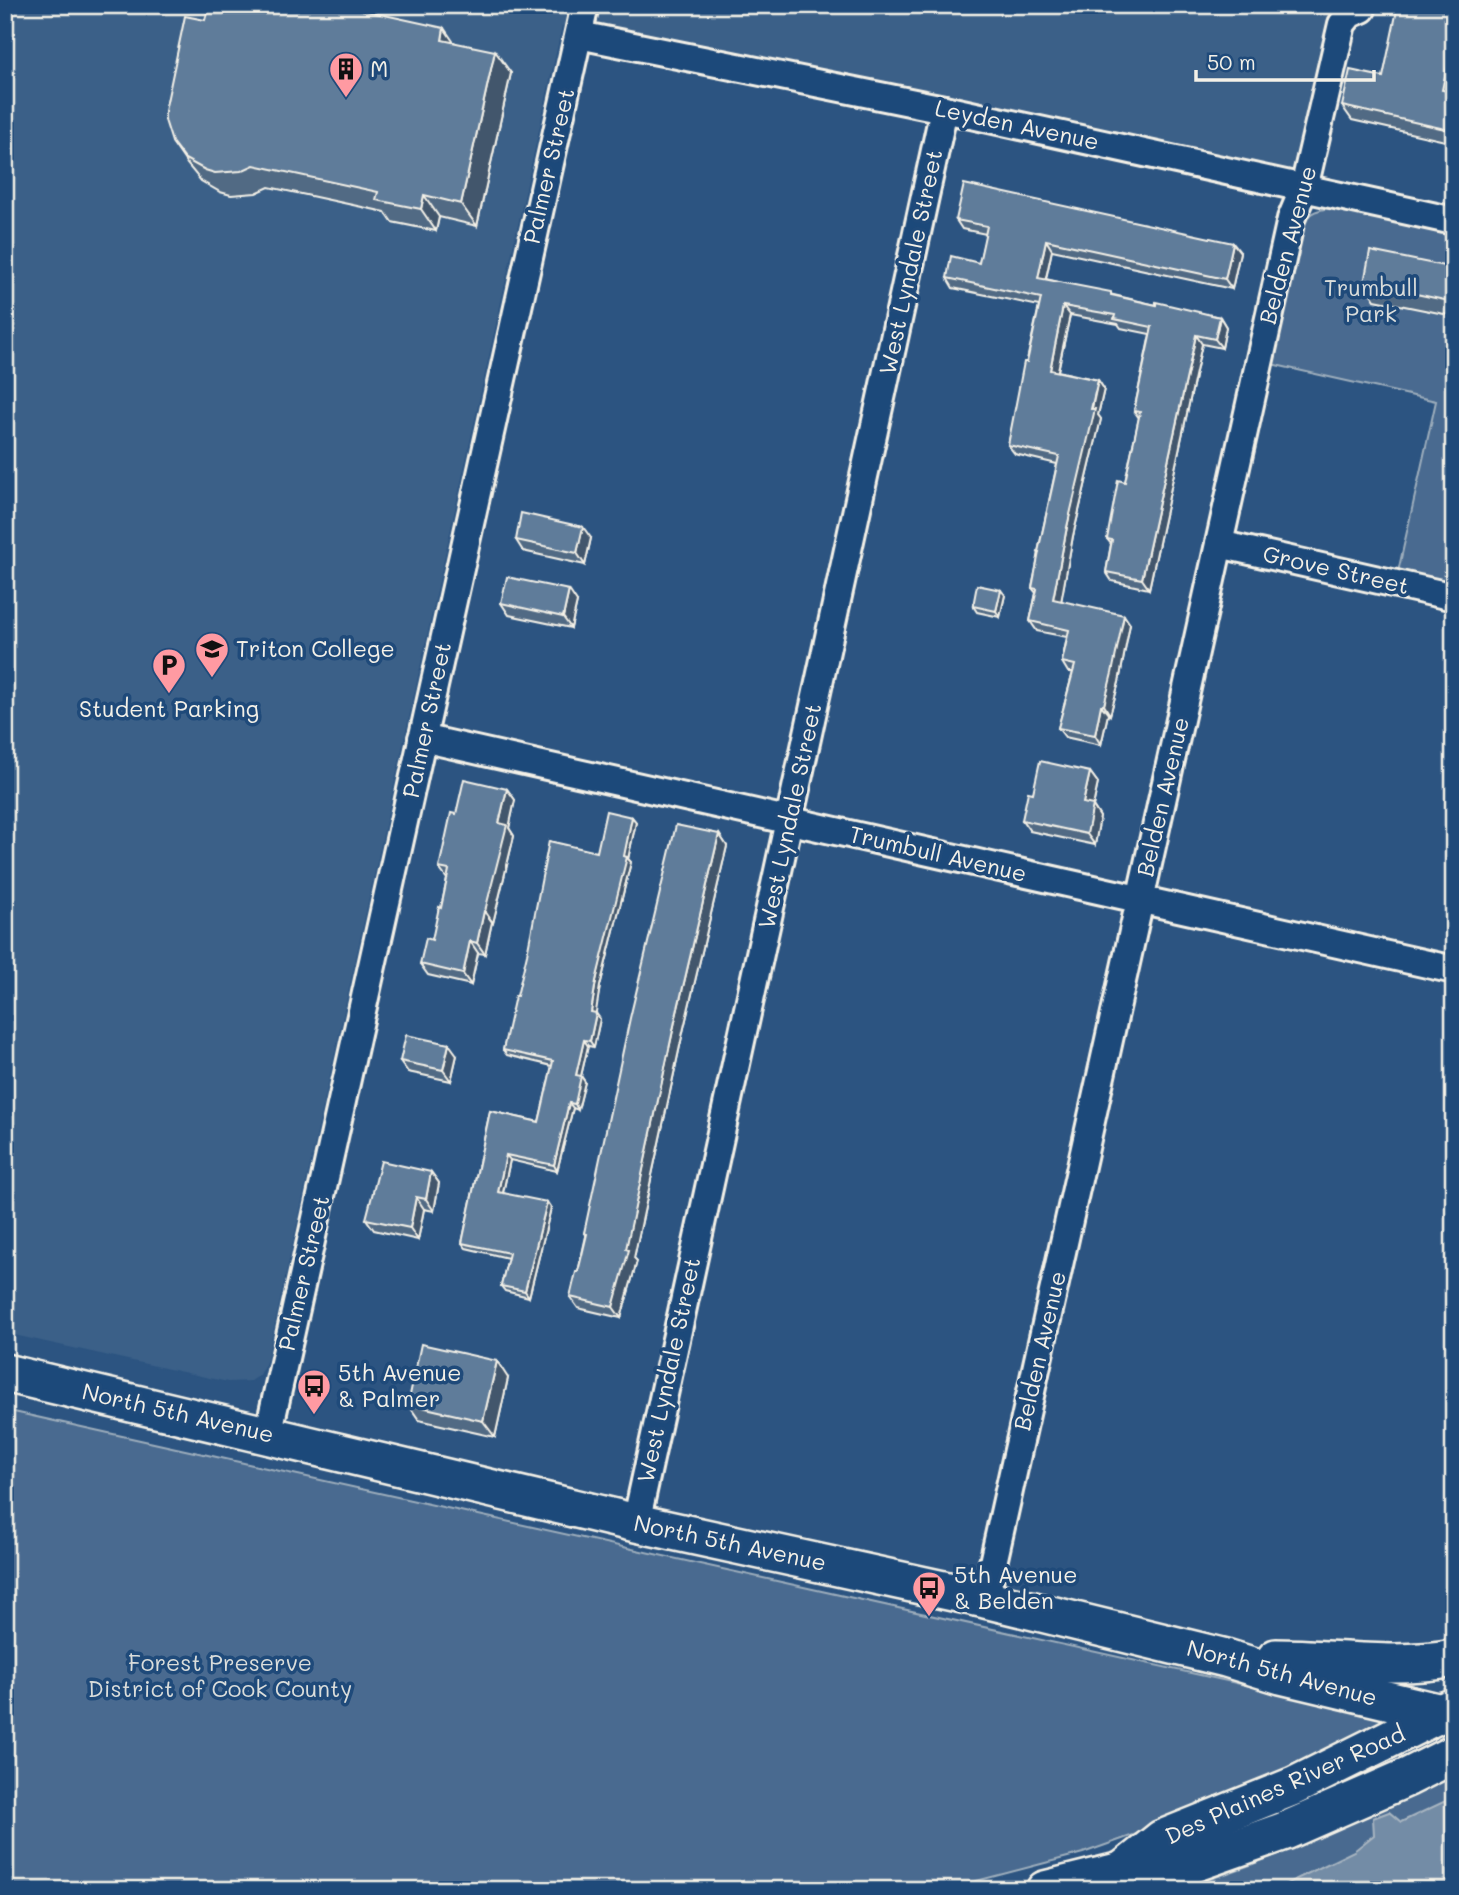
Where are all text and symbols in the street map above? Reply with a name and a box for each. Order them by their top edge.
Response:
scale bar [1196,38,1375,82]
text: 50 m [1207,48,1256,75]
building icon: M [327,50,365,99]
place label: M [370,53,388,83]
street label: Palmer Street [516,85,581,247]
street label: Leyden Avenue [932,92,1102,156]
street label: West Lyndale Street [871,146,949,377]
street label: Belden Avenue [1251,162,1323,327]
park label: Trumbull Park [1324,272,1418,328]
street label: Grove Street [1260,538,1412,600]
school or university icon: Triton College [193,630,231,679]
place label: Triton College [236,633,395,663]
street label: Palmer Street [395,639,457,801]
parking icon: Student Parking [150,646,188,695]
place label: Student Parking [79,693,259,723]
street label: West Lyndale Street [750,700,828,931]
street label: Belden Avenue [1129,714,1195,879]
street label: Trumbull Avenue [847,818,1030,888]
street label: Palmer Street [271,1192,336,1354]
street label: West Lyndale Street [629,1254,707,1485]
street label: Belden Avenue [1006,1268,1072,1433]
place label: 5th Avenue & Palmer [338,1357,461,1413]
bus stop icon: 5th Avenue & Palmer [295,1367,333,1416]
street label: North 5th Avenue [79,1375,277,1449]
street label: North 5th Avenue [631,1507,829,1577]
place label: 5th Avenue & Belden [954,1559,1077,1615]
bus stop icon: 5th Avenue & Belden [910,1569,948,1618]
street label: North 5th Avenue [1184,1632,1381,1712]
park label: Forest Preserve District of Cook County [88,1647,352,1703]
street label: Des Plaines River Road [1160,1718,1409,1851]

